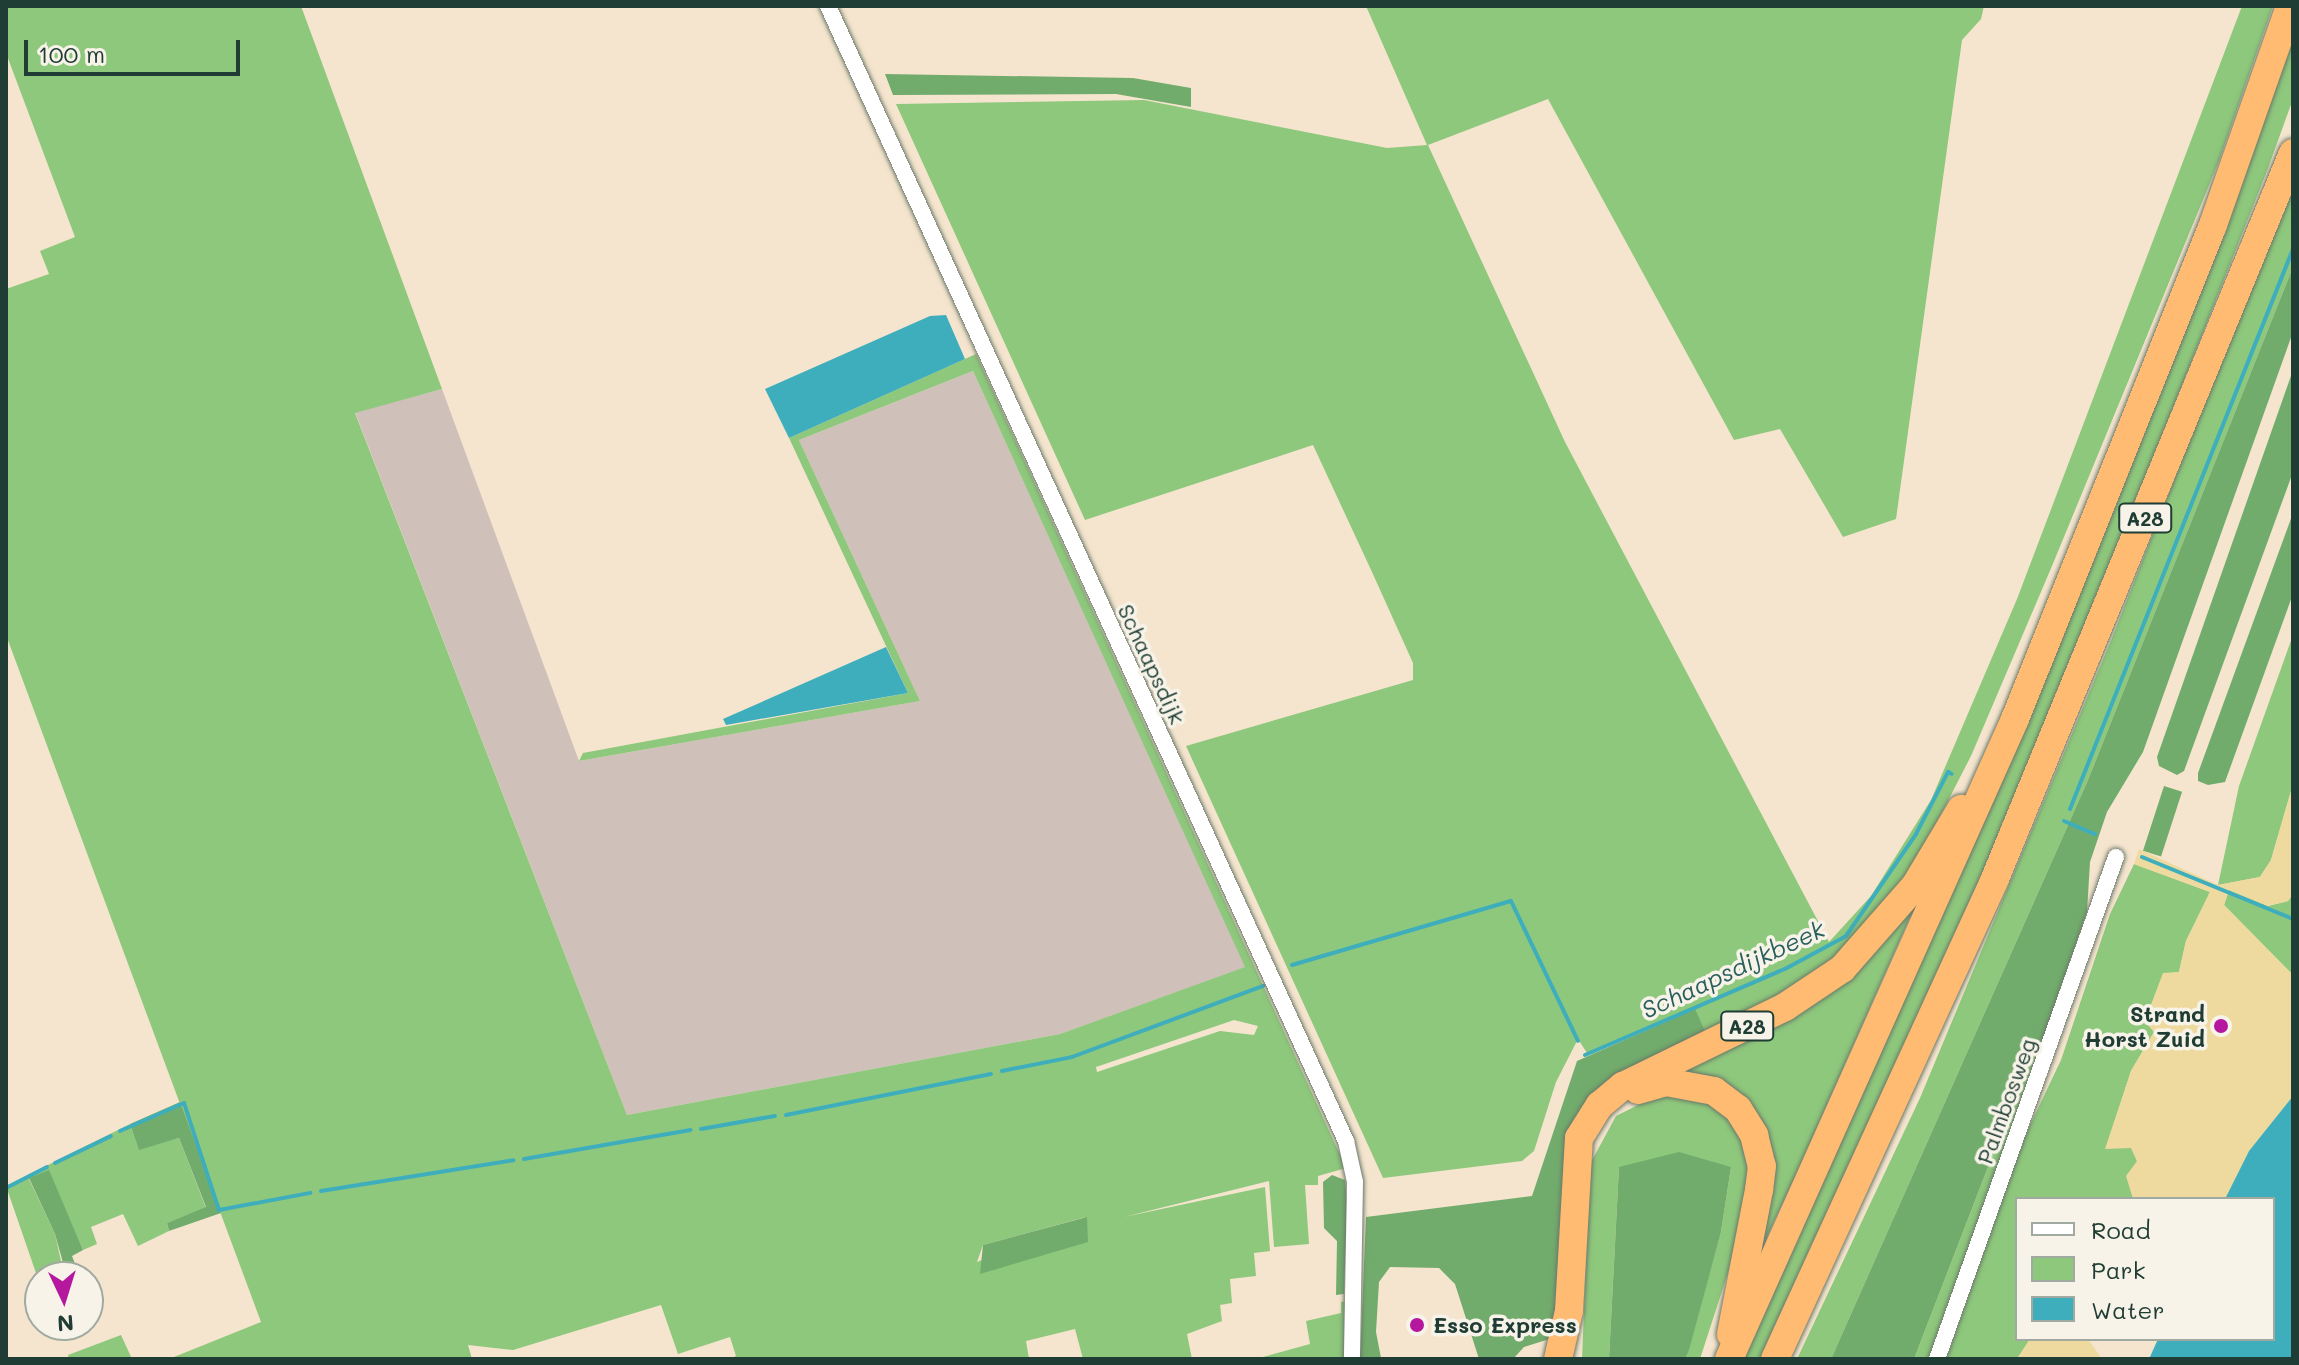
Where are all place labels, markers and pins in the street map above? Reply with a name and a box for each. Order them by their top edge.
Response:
place label: Strand Horst Zuid [2084,1000,2205,1052]
marker: Strand Horst Zuid [2212,1017,2230,1035]
place label: Esso Express [1433,1312,1577,1338]
marker: Esso Express [1408,1316,1426,1334]

